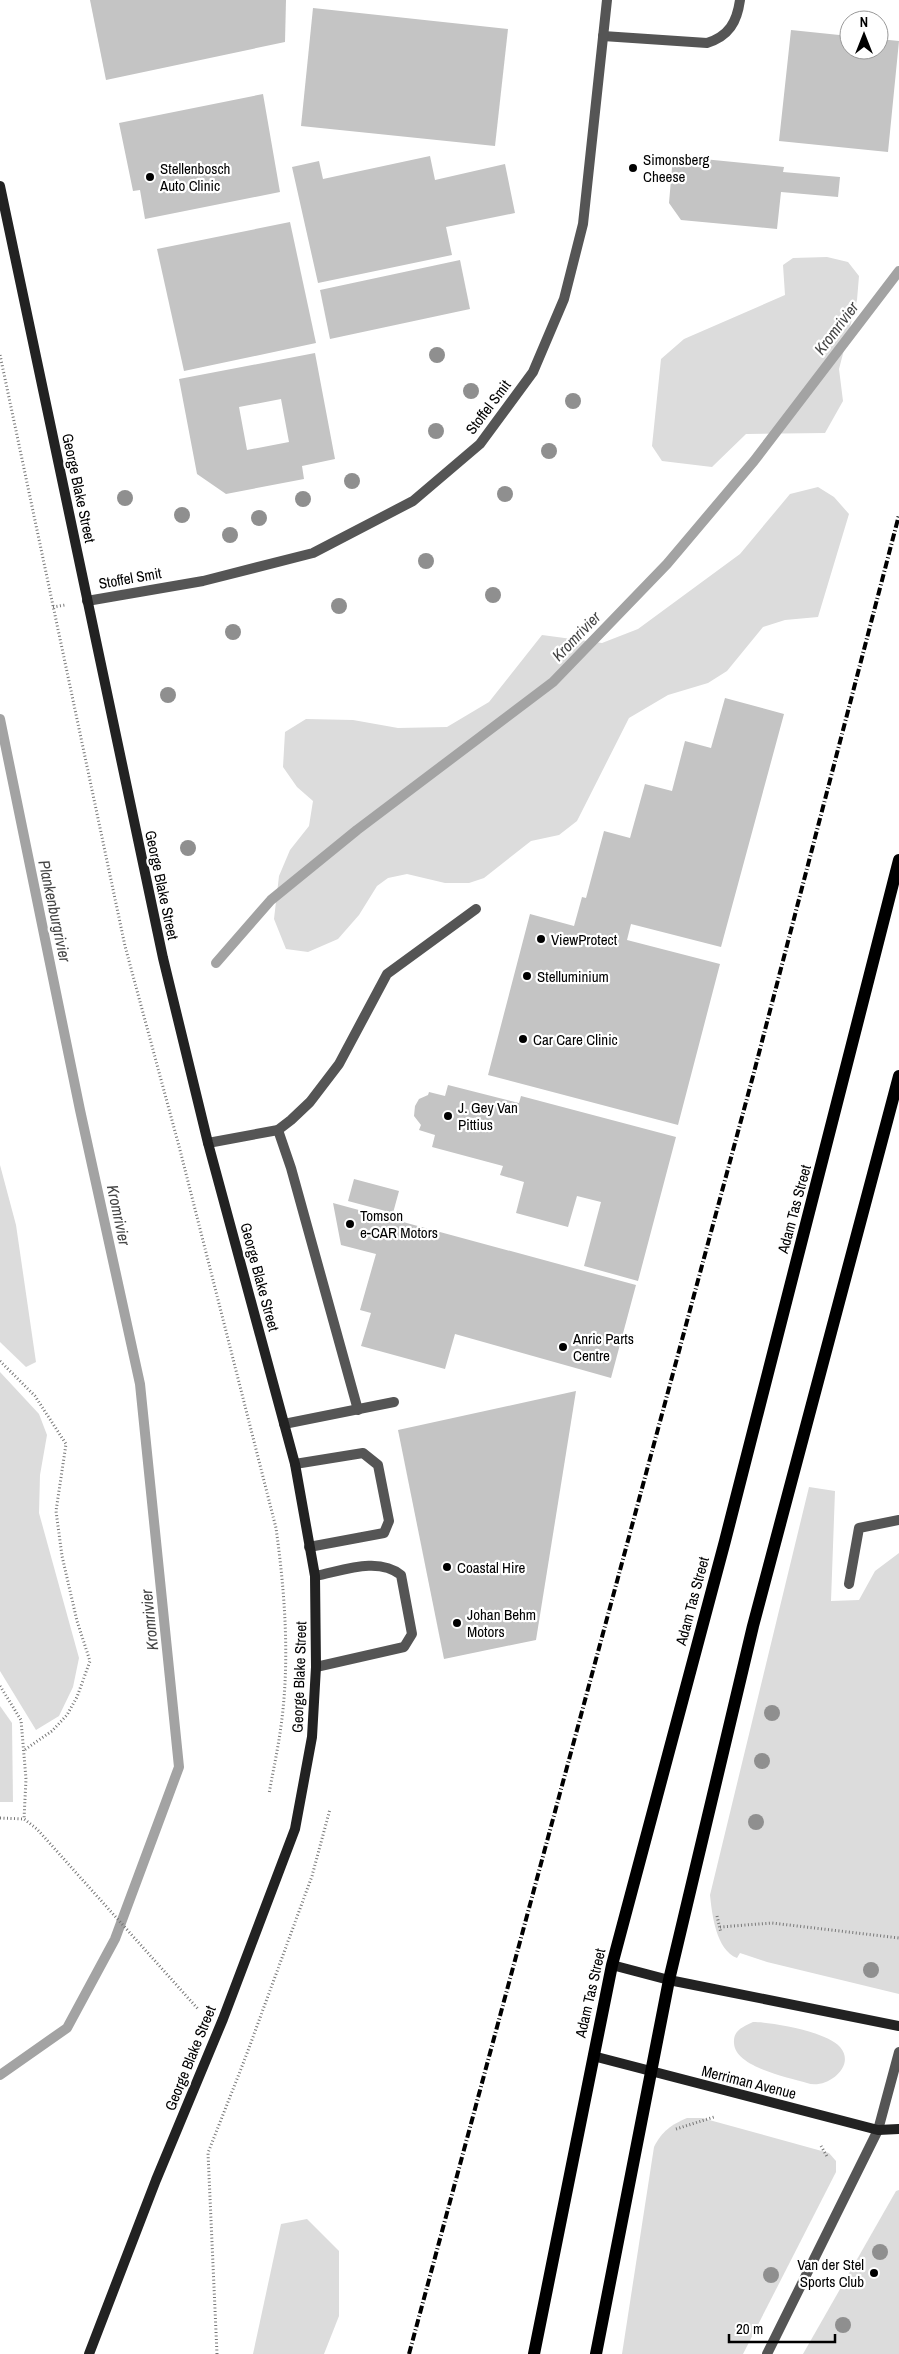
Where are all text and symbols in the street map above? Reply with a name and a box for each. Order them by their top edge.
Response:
north arrow [839,10,889,60]
text: N [860,13,868,31]
place label: Simonsberg Cheese [643,149,709,187]
place label: Stellenbosch Auto Clinic [159,158,230,196]
marker: Simonsberg Cheese [627,162,639,174]
marker: Stellenbosch Auto Clinic [144,171,156,183]
water label: Kromrivier [809,296,864,359]
street label: Stoffel Smit [461,375,516,439]
street label: George Blake Street [57,431,101,545]
street label: Stoffel Smit [97,562,164,594]
water label: Kromrivier [547,606,606,666]
street label: George Blake Street [140,828,184,942]
water label: Plankenburgrivier [33,858,77,965]
place label: ViewProtect [551,929,618,950]
marker: ViewProtect [535,933,547,945]
place label: Stelluminium [537,966,609,987]
marker: Stelluminium [521,970,533,982]
place label: Car Care Clinic [533,1029,618,1050]
marker: Car Care Clinic [517,1033,529,1045]
place label: J. Gey Van Pittius [458,1097,518,1135]
marker: J. Gey Van Pittius [442,1110,454,1122]
street label: Adam Tas Street [772,1162,816,1257]
water label: Kromrivier [102,1183,136,1248]
place label: Tomson e-CAR Motors [360,1205,438,1243]
marker: Tomson e-CAR Motors [344,1218,356,1230]
street label: George Blake Street [235,1220,285,1334]
place label: Anric Parts Centre [572,1328,634,1366]
marker: Anric Parts Centre [557,1341,569,1353]
street label: Adam Tas Street [670,1554,714,1649]
place label: Coastal Hire [457,1557,526,1578]
marker: Coastal Hire [441,1561,453,1573]
water label: Kromrivier [135,1588,163,1652]
place label: Johan Behm Motors [467,1604,536,1642]
marker: Johan Behm Motors [451,1617,463,1629]
street label: George Blake Street [287,1620,311,1733]
street label: Adam Tas Street [569,1946,611,2041]
street label: George Blake Street [159,2002,221,2114]
street label: Merriman Avenue [699,2060,799,2104]
place label: Van der Stel Sports Club [797,2254,864,2292]
marker: Van der Stel Sports Club [868,2267,880,2279]
scale bar [729,2312,835,2344]
text: 20 m [736,2318,763,2339]

